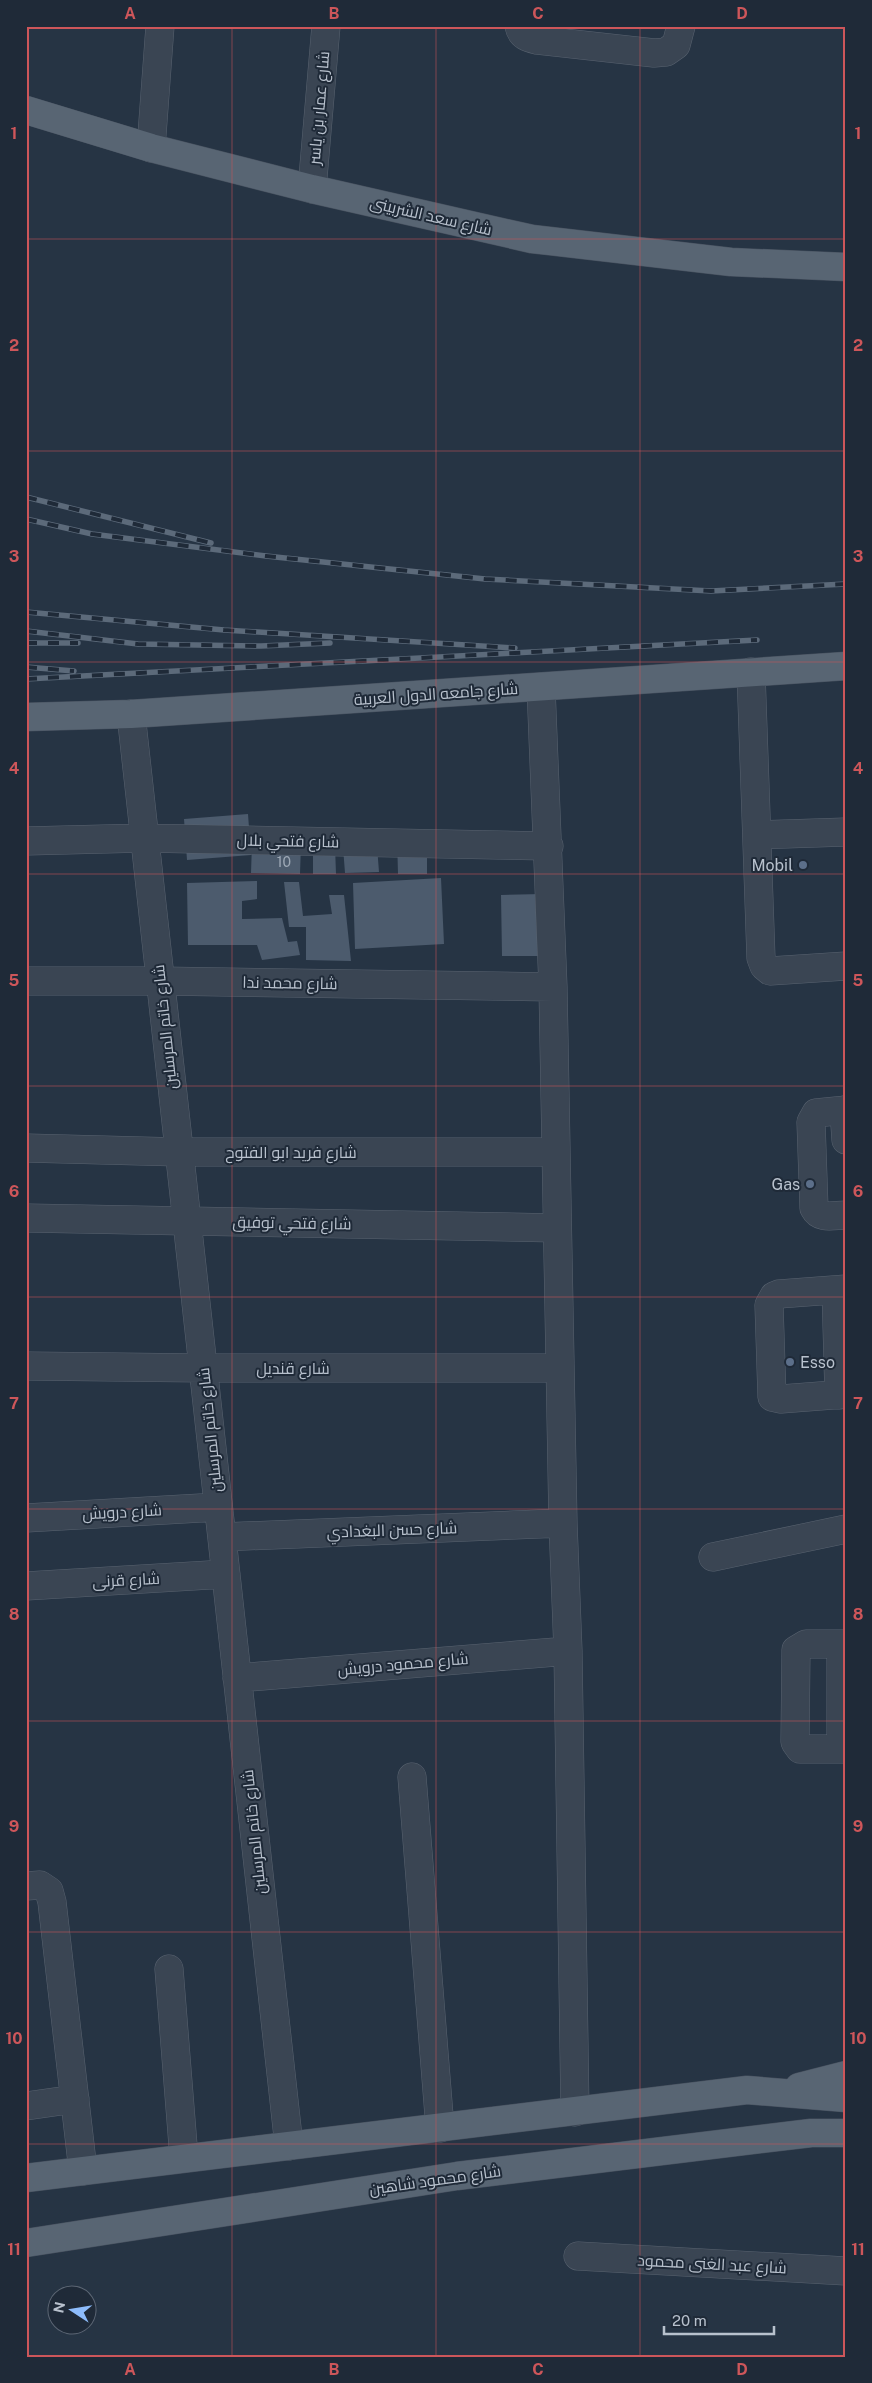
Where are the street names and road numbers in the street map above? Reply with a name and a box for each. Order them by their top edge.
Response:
street label: شارع عمار بن ياسر [304,50,335,167]
street label: شارع سعد الشربينى [368,193,494,241]
street label: شارع جامعه الدول العربية [353,679,519,711]
street label: شارع فتحي بلال [236,831,339,855]
street label: شارع خاتم المرسلين [149,963,183,1090]
street label: شارع محمد ندا [242,973,338,995]
street label: شارع فريد ابو الفتوح [225,1143,357,1164]
street label: شارع فتحي توفيق [232,1212,352,1238]
street label: شارع قنديل [256,1359,330,1380]
street label: شارع خاتم المرسلين [194,1366,228,1493]
street label: شارع درويش [82,1500,162,1526]
street label: شارع حسن البغدادي [326,1518,458,1546]
street label: شارع قرنى [92,1569,160,1593]
street label: شارع محمود درويش [337,1649,469,1681]
street label: شارع خاتم المرسلين [238,1768,272,1895]
street label: شارع محمود شاهين [368,2161,502,2201]
street label: شارع عبد الغنى محمود [637,2251,787,2279]

